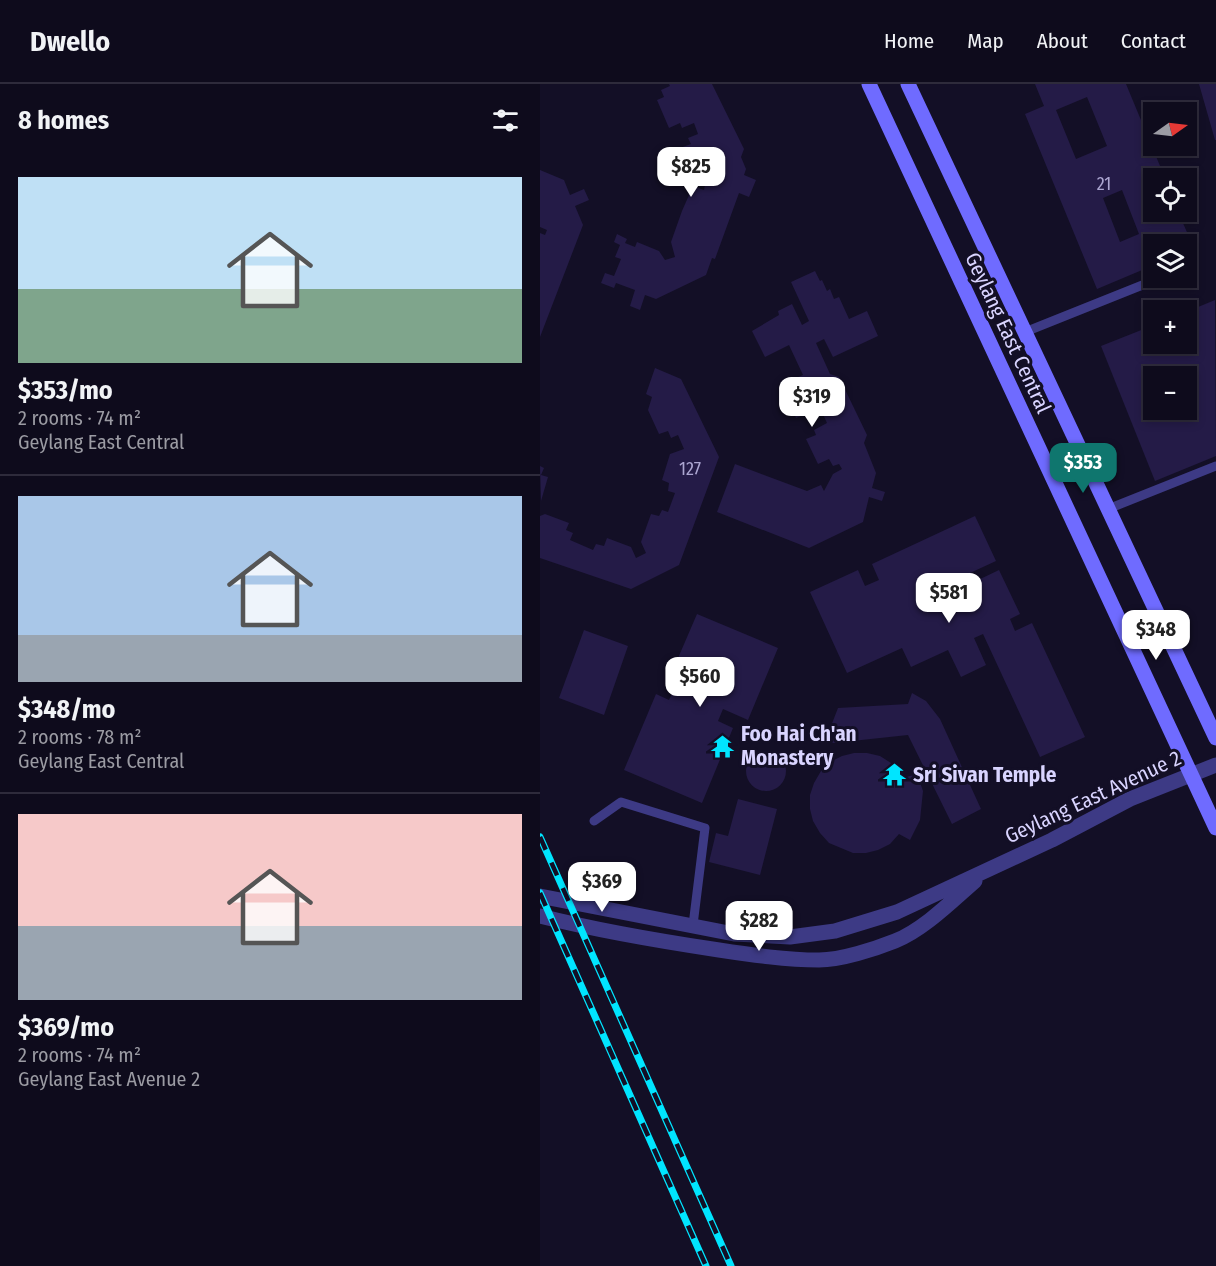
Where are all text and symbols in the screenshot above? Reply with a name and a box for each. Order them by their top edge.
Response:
text: Dwello [30,25,110,58]
text: Home [884,28,934,54]
text: Map [967,28,1004,54]
text: About [1037,28,1088,54]
text: Contact [1121,28,1186,54]
north arrow [1143,102,1197,156]
map controls [1143,102,1197,420]
icon: filters [489,104,522,137]
text: 8 homes [18,105,109,136]
pin: $825 [655,147,727,198]
text: $825 [671,154,711,178]
button: locate [1143,168,1197,222]
house number: 21 [1097,173,1111,195]
icon: home [216,216,324,324]
button: layers [1143,234,1197,288]
street label: Geylang East Central [959,248,1057,418]
button: + [1143,300,1197,354]
button: − [1143,366,1197,420]
text: $353/mo [18,375,113,406]
pin: $319 [776,377,848,428]
text: $319 [793,384,831,408]
text: 2 rooms · 74 m² [18,406,141,430]
text: Geylang East Central [18,430,184,454]
pin: $353 [1047,443,1119,494]
text: $353 [1064,450,1102,474]
house number: 127 [679,458,701,480]
icon: home [216,535,324,643]
pin: $581 [913,573,985,624]
text: $581 [930,580,968,604]
pin: $348 [1120,610,1192,661]
text: $348 [1136,617,1176,641]
pin: $560 [664,657,736,708]
text: $560 [679,664,721,688]
text: $348/mo [18,694,115,725]
place label: Foo Hai Ch'an Monastery [741,721,857,771]
text: 2 rooms · 78 m² [18,725,141,749]
temple icon: Foo Hai Ch'an Monastery [710,733,736,759]
street label: Geylang East Avenue 2 [1001,745,1185,849]
text: Geylang East Central [18,749,184,773]
temple icon: Sri Sivan Temple [882,762,908,788]
place label: Sri Sivan Temple [913,762,1057,788]
icon: home [216,853,324,961]
pin: $369 [566,862,638,913]
text: $369 [582,869,622,893]
pin: $282 [723,901,795,952]
text: $282 [740,908,778,932]
text: $369/mo [18,1012,114,1043]
text: 2 rooms · 74 m² [18,1043,141,1067]
text: Geylang East Avenue 2 [18,1067,200,1091]

